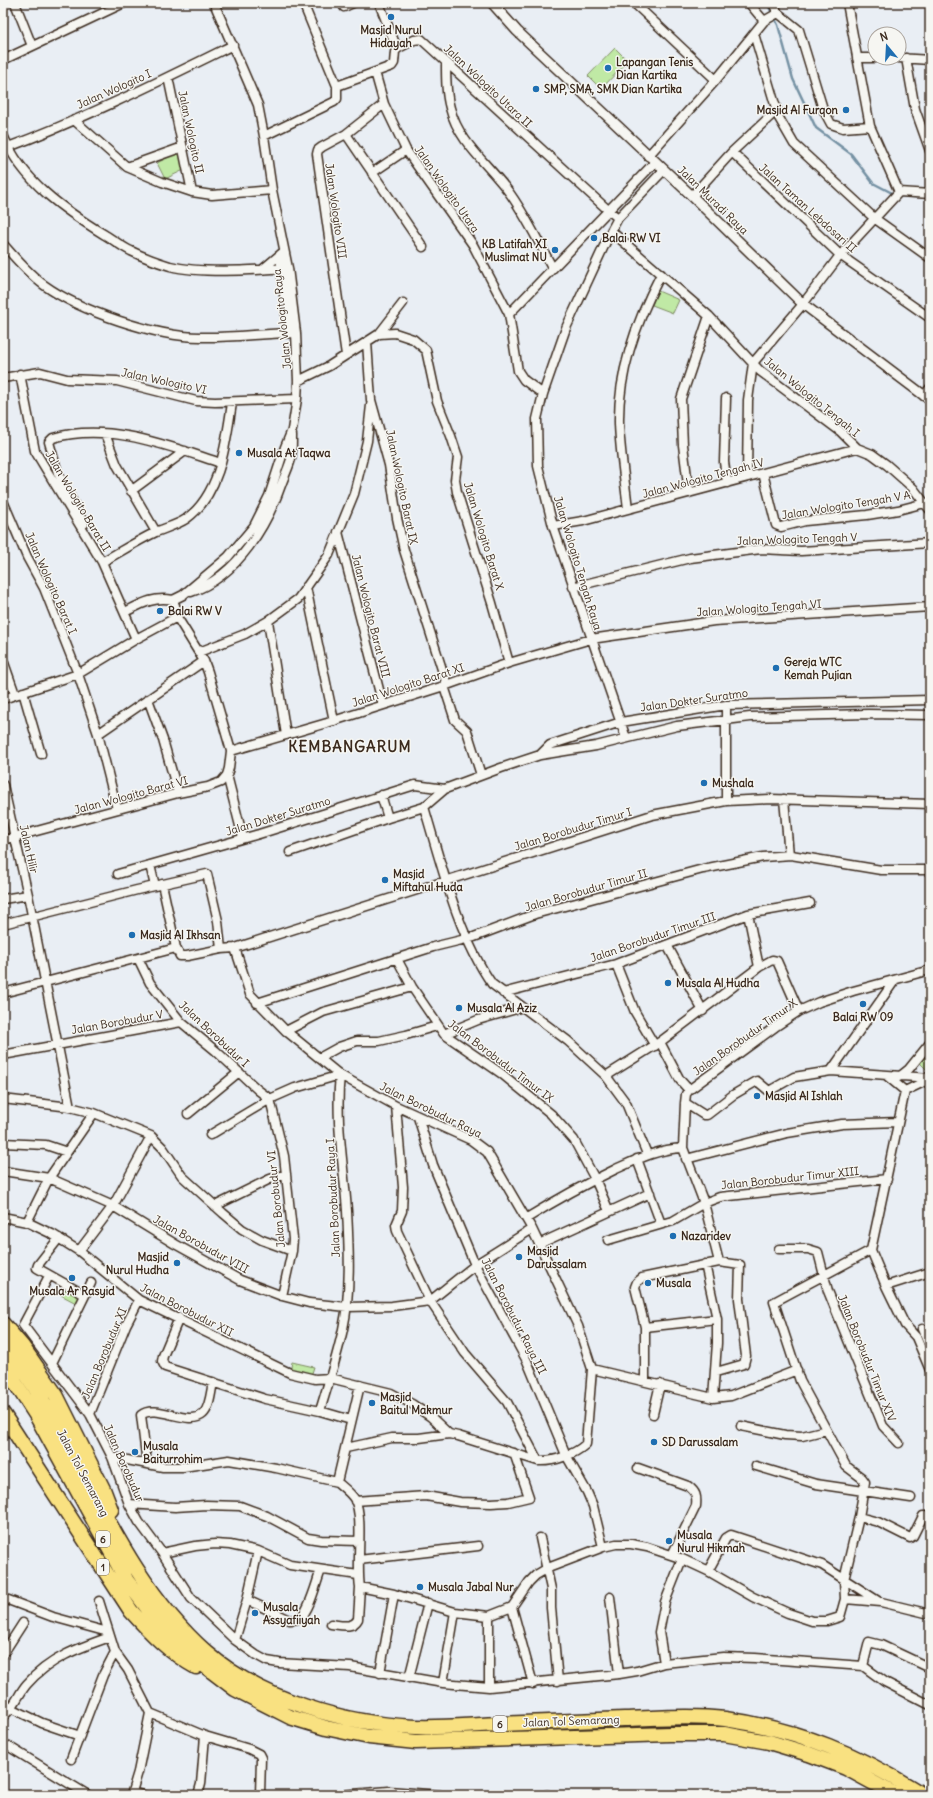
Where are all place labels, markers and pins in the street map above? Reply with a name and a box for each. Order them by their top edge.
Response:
marker: Masjid Nurul Hidayah [386,12,396,22]
place label: Masjid Nurul Hidayah [360,23,422,51]
place label: Lapangan Tenis Dian Kartika [616,55,693,82]
marker: Lapangan Tenis Dian Kartika [603,63,613,73]
place label: SMP, SMA, SMK Dian Kartika [544,82,683,96]
marker: SMP, SMA, SMK Dian Kartika [531,84,541,94]
place label: Masjid Al Furqon [756,103,839,118]
marker: Masjid Al Furqon [841,105,851,115]
place label: Balai RW VI [602,231,661,245]
marker: Balai RW VI [589,233,599,243]
place label: KB Latifah XI Muslimat NU [482,237,547,264]
marker: KB Latifah XI Muslimat NU [550,245,560,255]
place label: Musala At Taqwa [247,446,331,461]
marker: Musala At Taqwa [234,448,244,458]
place label: Balai RW V [168,604,222,618]
marker: Balai RW V [155,606,165,616]
place label: Gereja WTC Kemah Pujian [784,655,853,682]
marker: Gereja WTC Kemah Pujian [771,663,781,673]
place label: Mushala [712,776,754,790]
marker: Mushala [699,778,709,788]
place label: Masjid Miftahul Huda [393,867,463,894]
marker: Masjid Miftahul Huda [380,875,390,885]
place label: Masjid Al Ikhsan [140,928,221,942]
marker: Masjid Al Ikhsan [127,930,137,940]
place label: Musala Al Hudha [676,976,760,990]
marker: Musala Al Hudha [663,978,673,988]
marker: Balai RW 09 [858,999,868,1009]
place label: Musala Al Aziz [467,1001,538,1015]
marker: Musala Al Aziz [454,1003,464,1013]
place label: Balai RW 09 [833,1010,893,1024]
place label: Masjid Al Ishlah [765,1089,843,1103]
marker: Masjid Al Ishlah [752,1091,762,1101]
place label: Nazaridev [681,1229,732,1243]
marker: Nazaridev [668,1231,678,1241]
place label: Masjid Darussalam [527,1244,587,1271]
place label: Masjid Nurul Hudha [106,1250,170,1277]
marker: Masjid Darussalam [514,1252,524,1262]
marker: Masjid Nurul Hudha [172,1258,182,1268]
marker: Musala Ar Rasyid [67,1273,77,1283]
place label: Musala [656,1276,692,1290]
marker: Musala [643,1278,653,1288]
place label: Musala Ar Rasyid [29,1284,115,1299]
place label: Masjid Baitul Makmur [380,1390,453,1417]
marker: Masjid Baitul Makmur [367,1398,377,1408]
place label: SD Darussalam [662,1435,739,1449]
marker: SD Darussalam [649,1437,659,1447]
place label: Musala Baiturrohim [143,1439,203,1466]
marker: Musala Baiturrohim [130,1447,140,1457]
place label: Musala Nurul Hikmah [677,1528,746,1555]
marker: Musala Nurul Hikmah [664,1536,674,1546]
place label: Musala Jabal Nur [428,1580,514,1594]
marker: Musala Jabal Nur [415,1582,425,1592]
place label: Musala Assyafiiyah [263,1600,321,1628]
marker: Musala Assyafiiyah [250,1608,260,1618]

